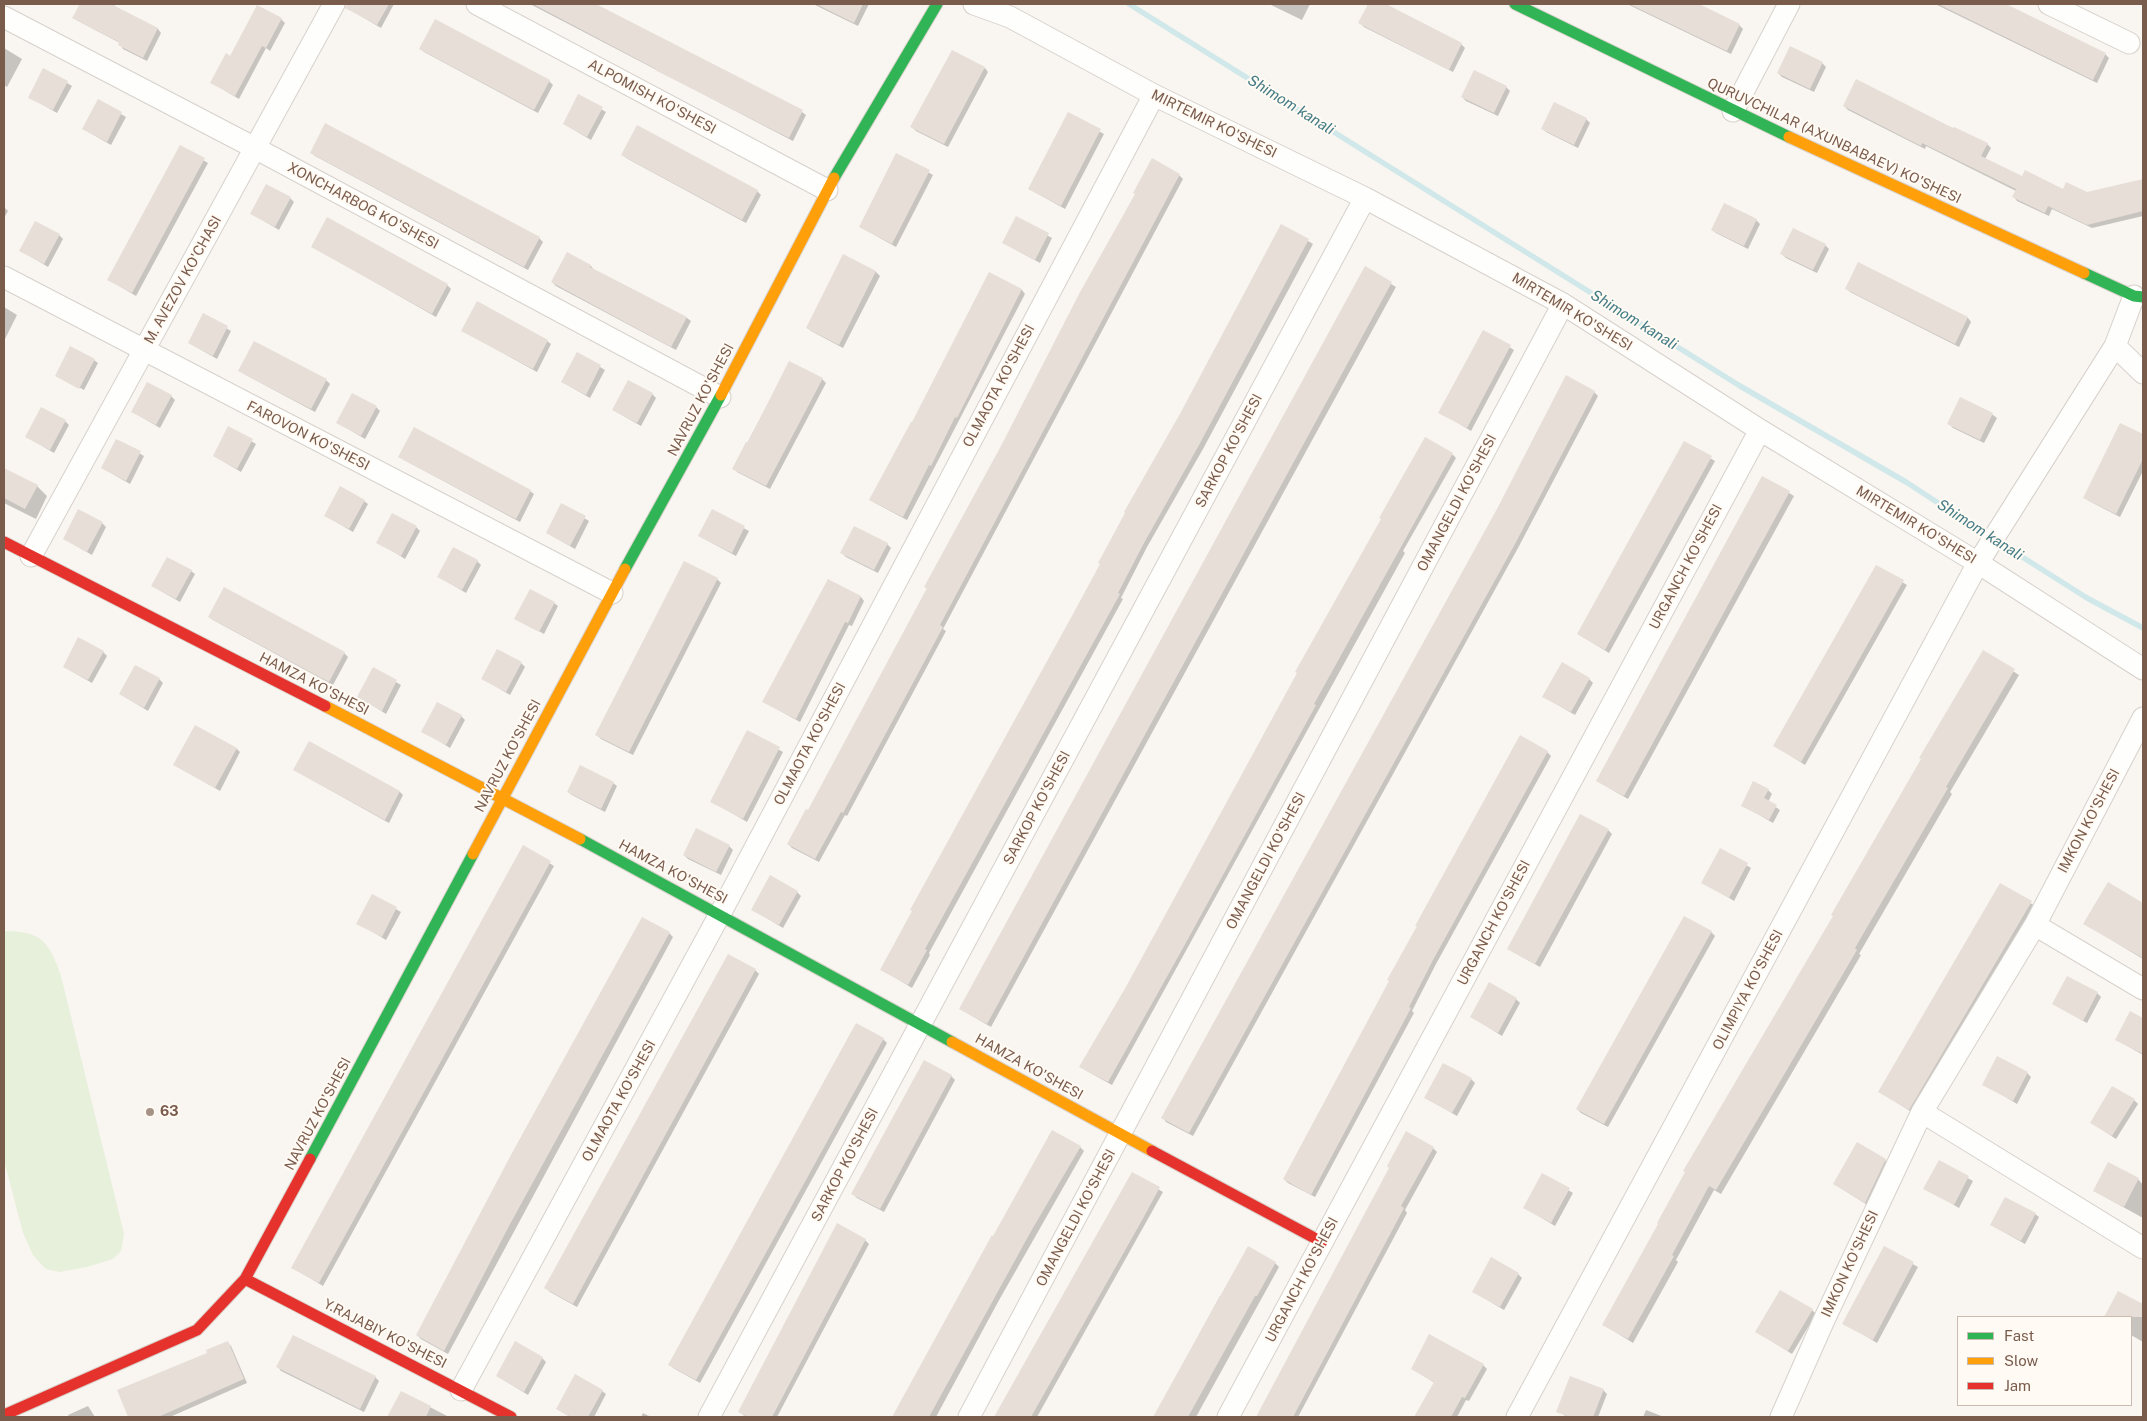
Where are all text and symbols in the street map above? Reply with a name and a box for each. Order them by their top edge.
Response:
street label: ALPOMISH KO'SHESI [585,56,719,138]
water label: Shimom kanali [1244,71,1338,139]
street label: QURUVCHILAR (AXUNBABAEV) KO'SHESI [1704,75,1964,207]
street label: MIRTEMIR KO'SHESI [1149,86,1279,162]
street label: XONCHARBOG KO'SHESI [285,159,441,253]
street label: M. AVEZOV KO'CHASI [141,213,225,347]
street label: MIRTEMIR KO'SHESI [1509,269,1635,355]
water label: Shimom kanali [1587,286,1681,354]
street label: OLMAOTA KO'SHESI [960,322,1038,450]
street label: NAVRUZ KO'SHESI [664,341,738,459]
street label: SARKOP KO'SHESI [1192,391,1266,511]
street label: FAROVON KO'SHESI [244,398,372,474]
street label: OMANGELDI KO'SHESI [1414,432,1500,574]
street label: MIRTEMIR KO'SHESI [1853,482,1979,568]
water label: Shimom kanali [1934,495,2026,565]
street label: URGANCH KO'SHESI [1646,502,1726,632]
street label: HAMZA KO'SHESI [256,649,372,719]
street label: OLMAOTA KO'SHESI [771,680,849,808]
street label: NAVRUZ KO'SHESI [471,697,545,815]
street label: SARKOP KO'SHESI [1000,748,1074,868]
street label: IMKON KO'SHESI [2054,766,2124,876]
street label: OMANGELDI KO'SHESI [1223,790,1309,932]
street label: HAMZA KO'SHESI [616,836,730,908]
street label: URGANCH KO'SHESI [1454,858,1534,988]
street label: OLIMPIYA KO'SHESI [1709,927,1787,1053]
street label: HAMZA KO'SHESI [972,1030,1086,1104]
street label: OLMAOTA KO'SHESI [579,1037,659,1165]
street label: NAVRUZ KO'SHESI [281,1055,355,1173]
place label: 63 [160,1104,179,1120]
street label: SARKOP KO'SHESI [808,1105,882,1225]
marker: 63 [144,1106,156,1118]
street label: OMANGELDI KO'SHESI [1033,1147,1119,1289]
street label: IMKON KO'SHESI [1818,1208,1882,1320]
street label: URGANCH KO'SHESI [1262,1215,1342,1345]
street label: Y.RAJABIY KO'SHESI [321,1296,449,1372]
legend [1957,1316,2132,1406]
text: Fast [2004,1327,2034,1344]
text: Slow [2004,1352,2038,1369]
text: Jam [2004,1377,2031,1394]

